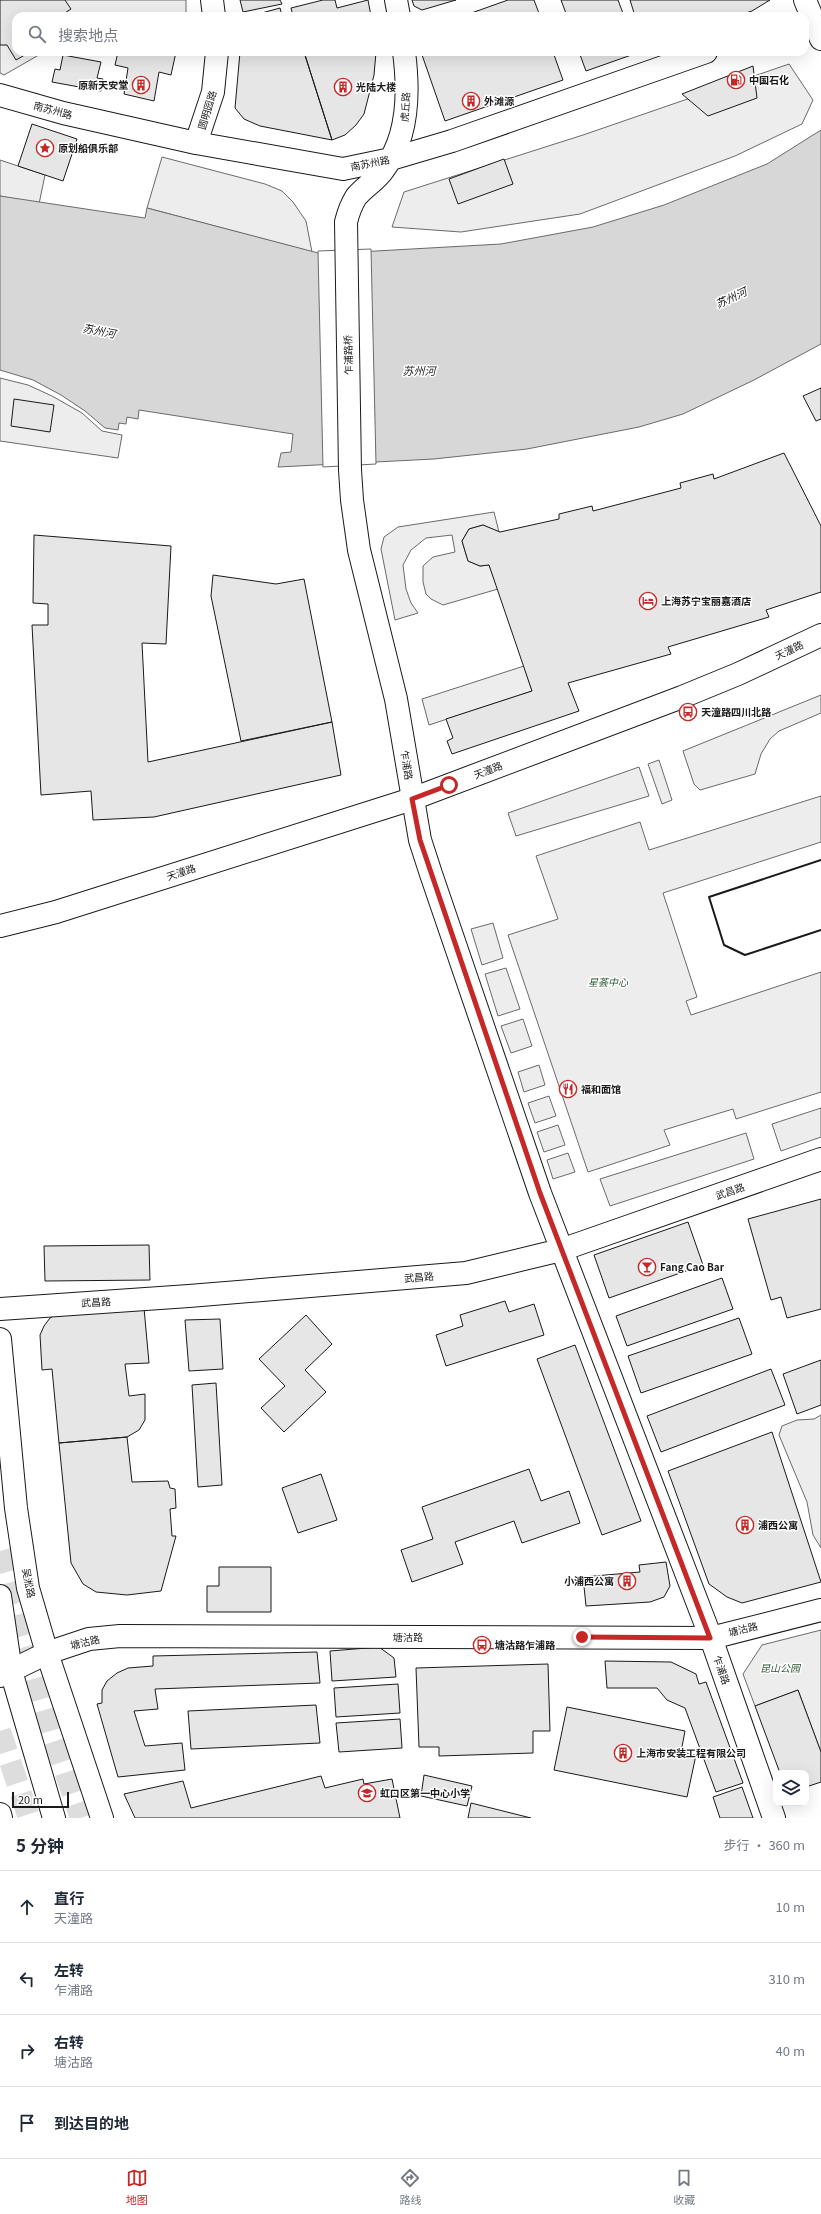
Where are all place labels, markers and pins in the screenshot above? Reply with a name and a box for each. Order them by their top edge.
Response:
fuel station icon: 中国石化 [726,70,746,90]
place label: 中国石化 [749,72,789,87]
building icon: 原新天安堂 [131,75,151,95]
place label: 原新天安堂 [78,77,128,92]
building icon: 光陆大楼 [333,77,353,97]
place label: 光陆大楼 [356,79,396,94]
building icon: 外滩源 [461,91,481,111]
place label: 外滩源 [484,93,515,108]
place icon: 原划船俱乐部 [35,138,55,158]
place label: 原划船俱乐部 [58,140,118,155]
hotel icon: 上海苏宁宝丽嘉酒店 [638,591,658,611]
place label: 上海苏宁宝丽嘉酒店 [661,593,751,608]
bus stop icon: 天潼路四川北路 [678,702,698,722]
place label: 天潼路四川北路 [701,704,772,719]
restaurant icon: 福和面馆 [558,1079,578,1099]
place label: 福和面馆 [581,1081,621,1096]
bar icon: Fang Cao Bar [637,1257,657,1277]
place label: Fang Cao Bar [660,1259,725,1274]
building icon: 浦西公寓 [735,1515,755,1535]
place label: 浦西公寓 [758,1517,798,1532]
building icon: 小浦西公寓 [617,1571,637,1591]
place label: 小浦西公寓 [564,1573,614,1588]
bus stop icon: 塘沽路乍浦路 [472,1635,492,1655]
place label: 塘沽路乍浦路 [495,1637,556,1652]
building icon: 上海市安装工程有限公司 [613,1743,633,1763]
place label: 上海市安装工程有限公司 [636,1745,746,1760]
school or university icon: 虹口区第一中心小学 [357,1783,377,1803]
place label: 虹口区第一中心小学 [380,1785,470,1800]

